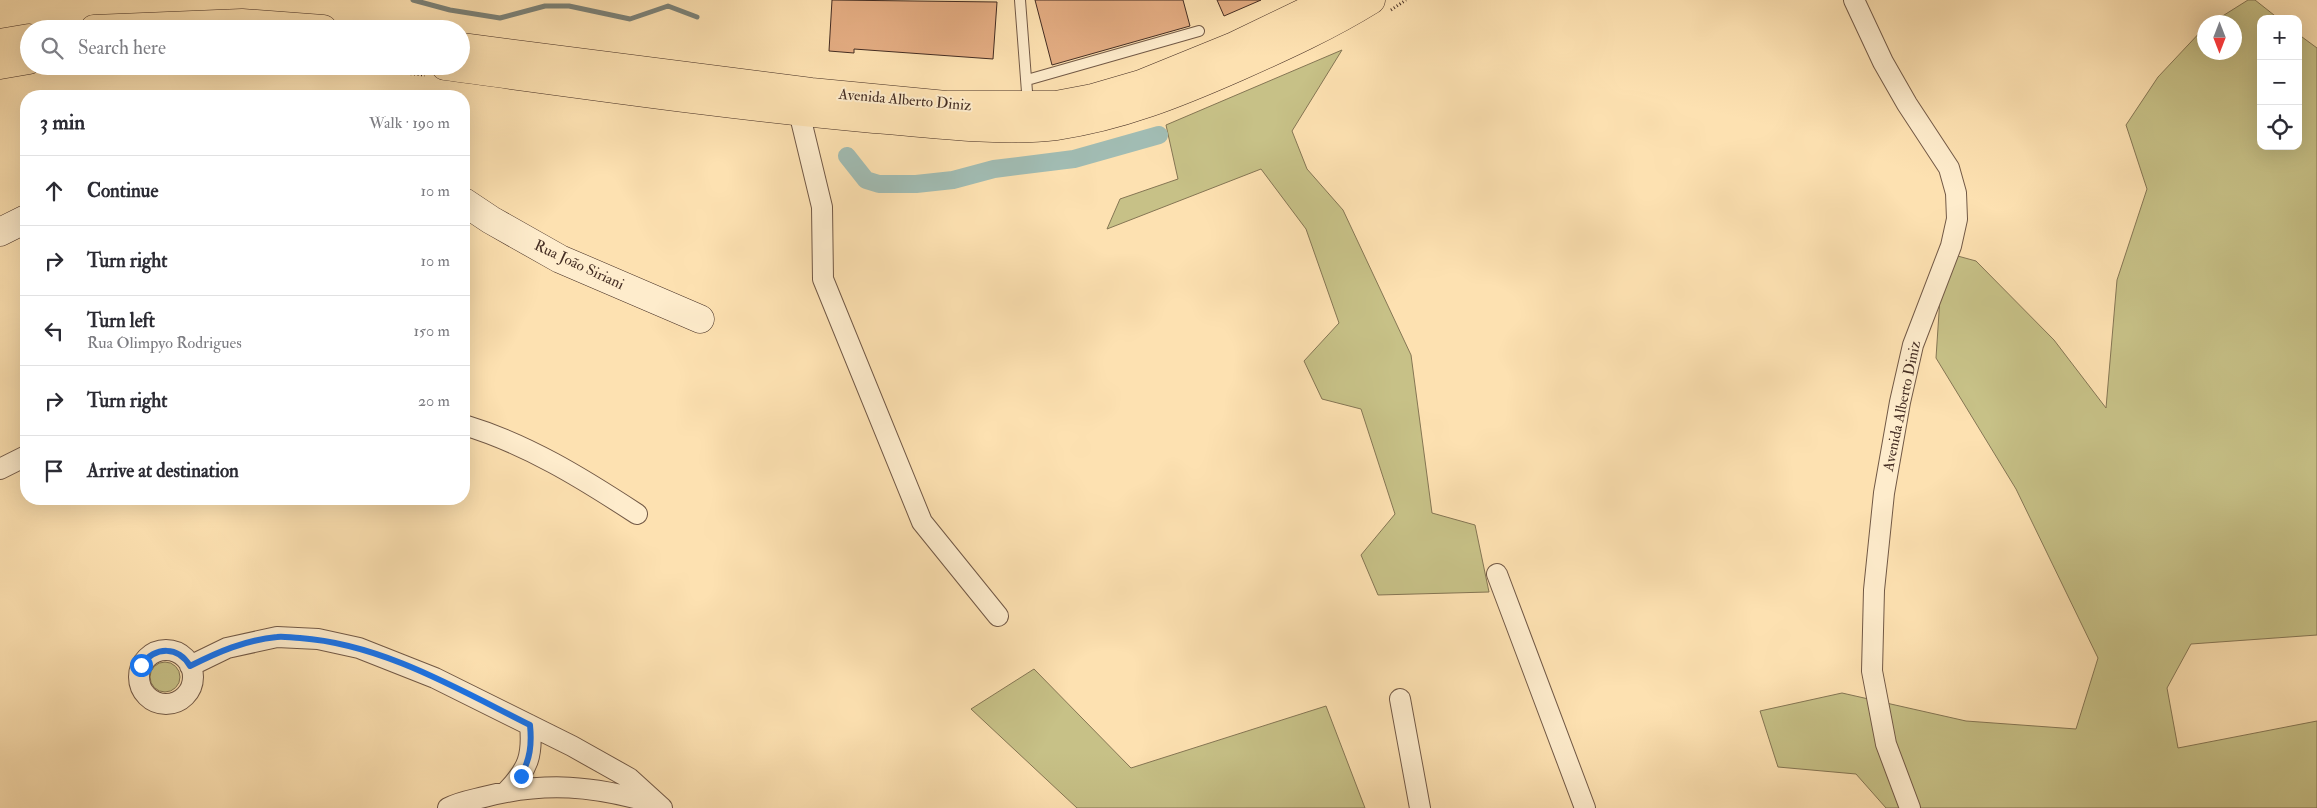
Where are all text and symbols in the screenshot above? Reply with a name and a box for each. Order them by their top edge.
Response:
north arrow [2197,15,2242,60]
map controls [2257,15,2302,150]
button: + [2257,15,2302,60]
search box [20,20,470,75]
icon: search [38,34,66,62]
text: Search here [78,36,166,60]
button: − [2257,60,2302,105]
street label: Avenida Alberto Diniz [837,85,972,115]
button: locate [2257,105,2302,150]
text: 3 min [40,109,85,136]
text: Walk · 190 m [369,113,450,133]
icon: ahead [40,177,68,205]
text: Continue [87,179,158,203]
text: 10 m [420,181,450,201]
street label: Rua João Siriani [531,236,627,295]
icon: right [40,247,68,275]
text: Turn right [87,249,167,273]
text: 10 m [420,251,450,271]
text: Turn left [87,309,155,333]
icon: left [40,317,68,345]
text: 150 m [413,321,450,341]
text: Rua Olimpyo Rodrigues [87,333,242,353]
street label: Avenida Alberto Diniz [1879,339,1925,474]
icon: right [40,387,68,415]
text: Turn right [87,389,167,413]
text: 20 m [418,391,450,411]
icon: arrive [40,457,68,485]
text: Arrive at destination [87,459,239,483]
route start [130,654,153,677]
route end [510,765,533,788]

